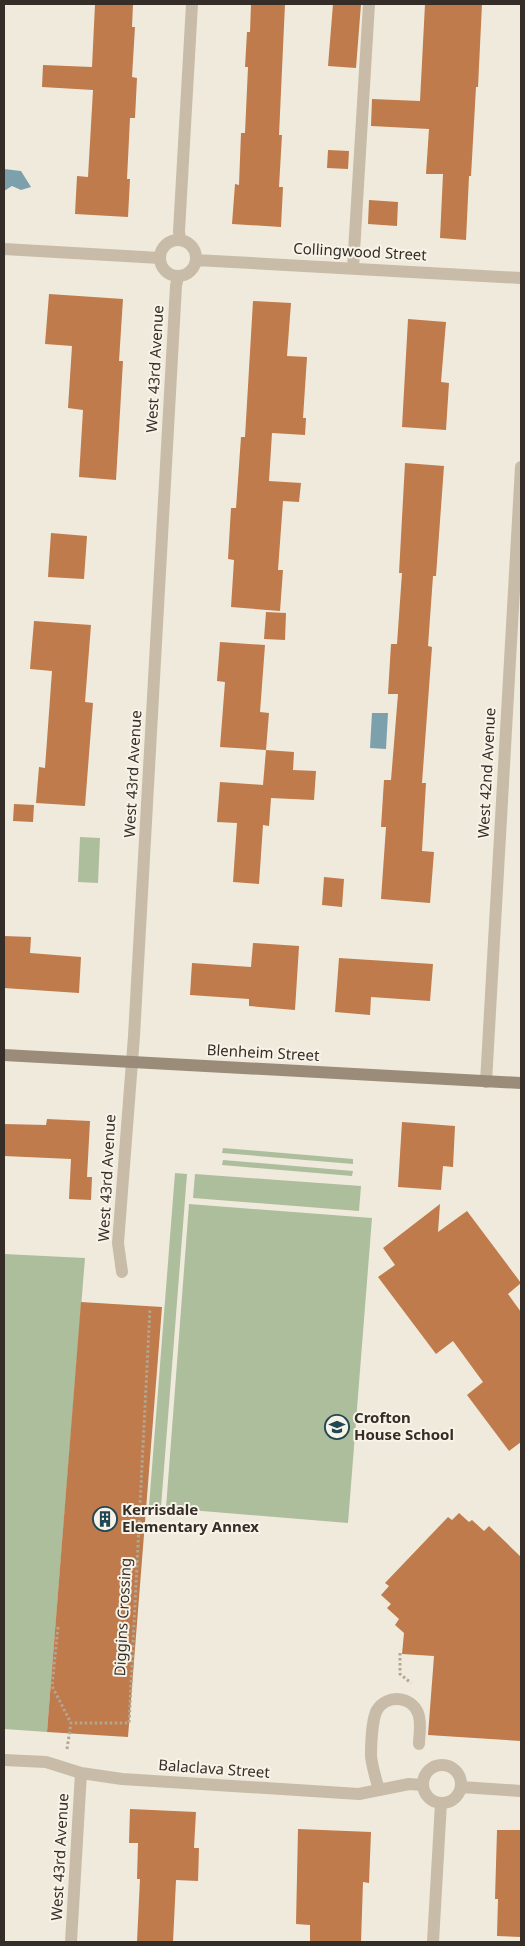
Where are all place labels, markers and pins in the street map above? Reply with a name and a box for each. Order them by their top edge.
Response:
place label: Crofton House School [354,1407,454,1444]
school or university icon: Crofton House School [324,1414,350,1440]
place label: Kerrisdale Elementary Annex [122,1499,259,1536]
building icon: Kerrisdale Elementary Annex [92,1506,118,1532]

